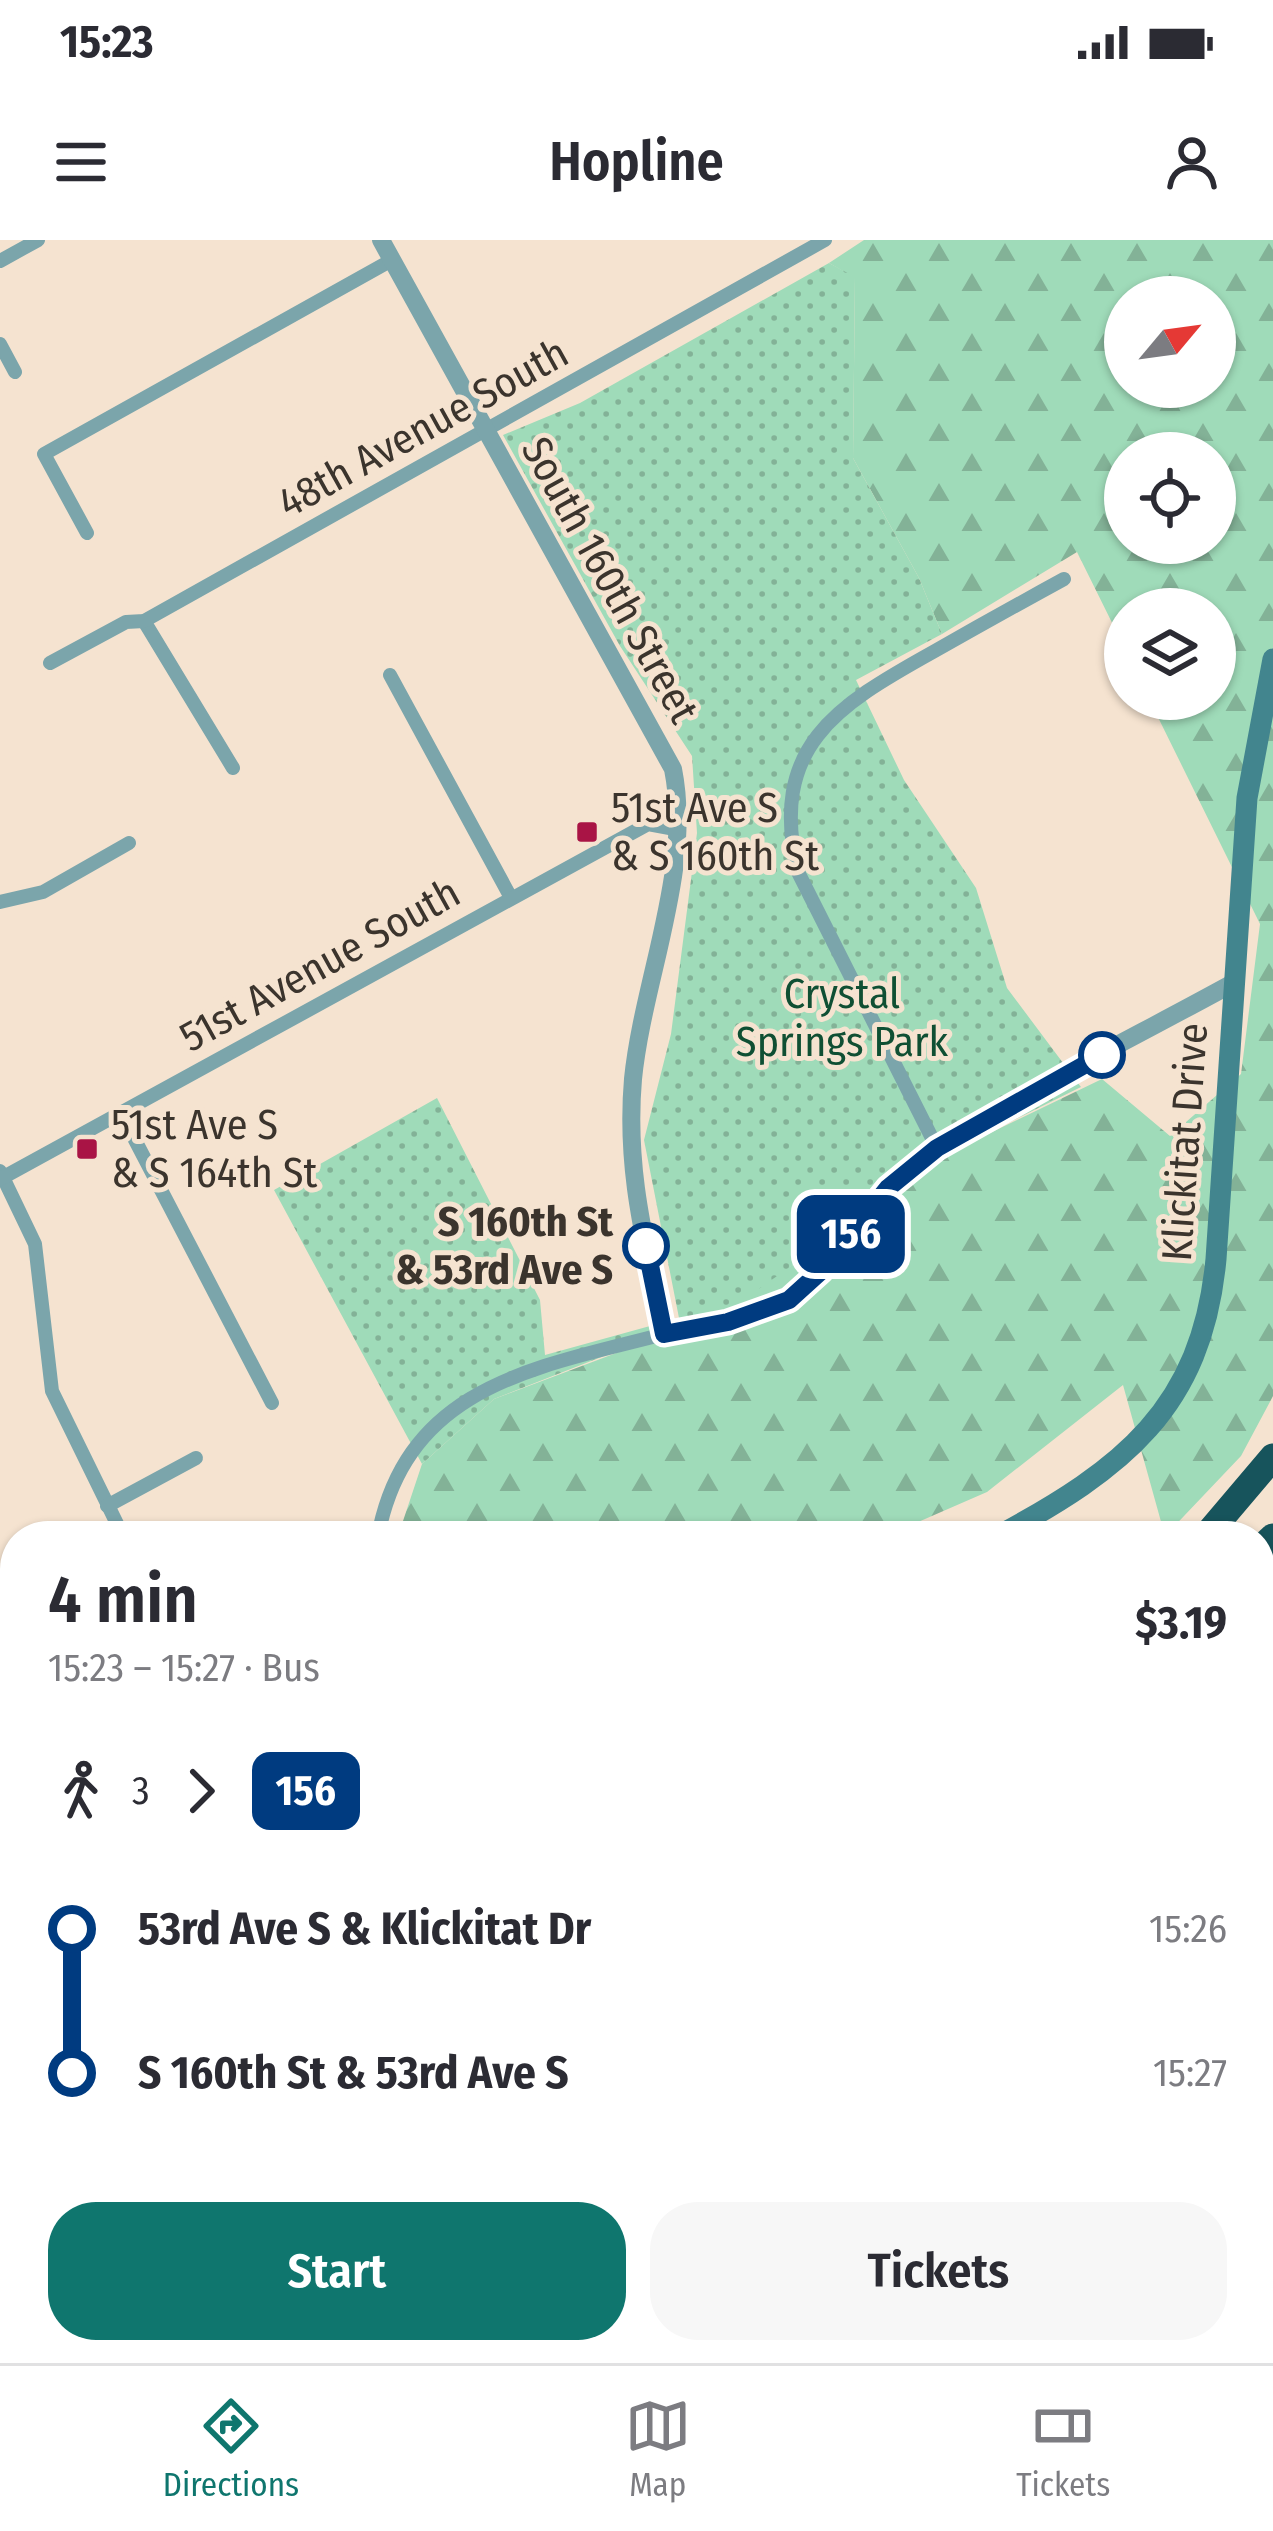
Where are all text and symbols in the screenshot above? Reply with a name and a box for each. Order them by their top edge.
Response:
text: 15:23 [60,15,154,69]
icon: menu [48,129,114,195]
icon: person [1159,129,1225,195]
text: Hopline [549,130,724,194]
north arrow [1104,276,1236,408]
map controls [1104,276,1236,720]
street label: 48th Avenue South [269,328,577,528]
street label: South 160th Street [511,428,709,732]
button: locate [1104,432,1236,564]
button: layers [1104,588,1236,720]
place label: 51st Ave S & S 160th St [611,783,819,881]
marker: 51st Ave S & S 160th St [574,819,600,845]
street label: 51st Avenue South [171,868,469,1062]
park label: Crystal Springs Park [736,969,949,1067]
street label: Klickitat Drive [1152,1021,1218,1263]
unlabelled marker [1080,1033,1124,1077]
place label: 51st Ave S & S 164th St [111,1100,318,1198]
marker: 51st Ave S & S 164th St [74,1136,100,1162]
line badge: 156 [782,1195,920,1273]
place label: S 160th St & 53rd Ave S [395,1197,614,1295]
text: 156 [821,1209,881,1259]
marker: S 160th St & 53rd Ave S [624,1224,668,1268]
text: 4 min [48,1560,198,1639]
text: $3.19 [1135,1596,1227,1650]
text: 15:23 – 15:27 · Bus [48,1645,320,1691]
icon: walk [48,1758,114,1824]
icon: forward [168,1758,234,1824]
text: 156 [276,1766,336,1816]
text: 3 [132,1768,150,1814]
text: 53rd Ave S & Klickitat Dr [138,1902,591,1956]
text: 15:26 [1149,1906,1227,1952]
text: S 160th St & 53rd Ave S [138,2046,569,2100]
text: 15:27 [1153,2050,1227,2096]
button: Start [48,2202,626,2340]
button: Tickets [650,2202,1227,2340]
tab: Directions [163,2393,299,2505]
tab: Map [625,2393,691,2505]
tab: Tickets [1016,2393,1110,2505]

